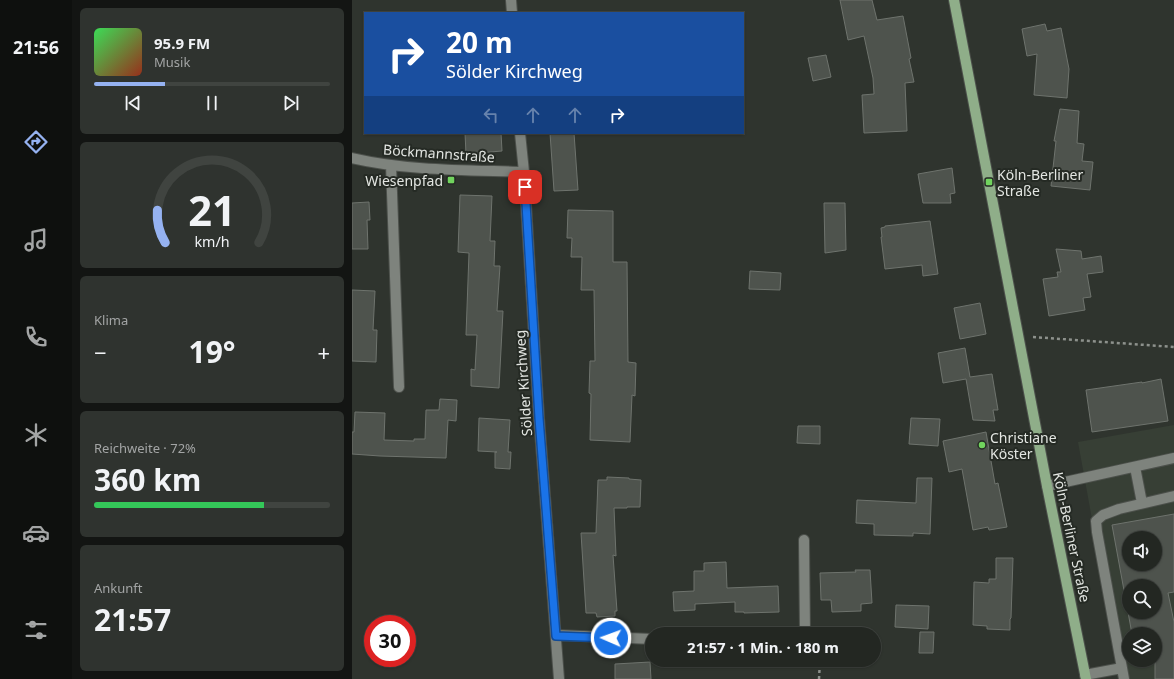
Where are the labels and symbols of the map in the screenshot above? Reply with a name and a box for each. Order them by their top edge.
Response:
street label: Böckmannstraße [383,140,496,166]
place label: Köln-Berliner Straße [997,165,1083,200]
pin [508,170,542,204]
place label: Wiesenpfad [365,171,443,190]
marker: Wiesenpfad [446,175,456,185]
marker: Köln-Berliner Straße [984,177,994,187]
street label: Sölder Kirchweg [510,329,536,437]
place label: Christiane Köster [990,428,1057,463]
marker: Christiane Köster [977,440,987,450]
street label: Köln-Berliner Straße [1049,470,1095,604]
speed limit sign: 30 [364,615,416,667]
position arrow [590,617,632,659]

